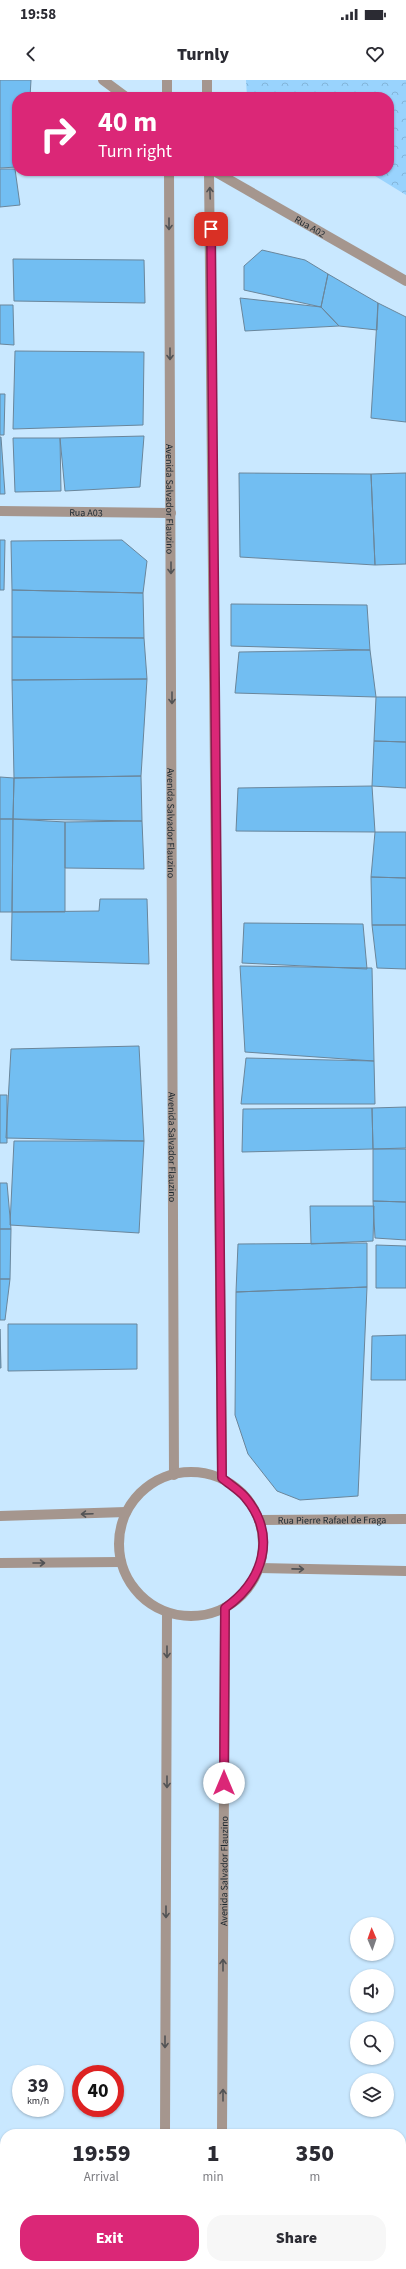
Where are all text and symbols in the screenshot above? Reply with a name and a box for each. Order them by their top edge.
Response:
text: 19:58 [20,4,56,25]
text: Turnly [177,42,229,67]
icon: back [20,43,42,65]
icon: heart [364,43,386,65]
text: 40 m [98,102,157,142]
icon: right [32,108,84,160]
text: Turn right [98,139,172,164]
one-way arrow [206,187,214,200]
pin [194,212,228,246]
street label: Rua A02 [292,213,328,241]
one-way arrow [165,217,173,230]
icon: arrive [200,218,222,240]
one-way arrow [166,347,174,360]
street label: Avenida Salvador Flauzino [162,444,176,554]
street label: Rua A03 [69,506,103,520]
one-way arrow [167,561,175,574]
one-way arrow [168,691,176,704]
street label: Avenida Salvador Flauzino [163,768,178,878]
street label: Avenida Salvador Flauzino [165,1092,179,1202]
one-way arrow [81,1510,94,1517]
street label: Rua Pierre Rafael de Fraga [278,1513,386,1528]
one-way arrow [32,1559,45,1567]
one-way arrow [291,1565,304,1573]
one-way arrow [163,1645,171,1658]
position arrow [203,1762,245,1804]
one-way arrow [163,1775,171,1788]
street label: Avenida Salvador Flauzino [217,1816,232,1926]
one-way arrow [162,1905,170,1918]
north arrow [350,1917,394,1961]
map controls [350,1917,394,2117]
one-way arrow [219,1959,227,1972]
button: sound [350,1969,394,2013]
button: search [350,2021,394,2065]
one-way arrow [161,2035,169,2048]
speed limit sign: 40 [72,2065,124,2117]
text: 39 [27,2072,49,2100]
button: layers [350,2073,394,2117]
one-way arrow [219,2089,227,2102]
text: km/h [27,2094,49,2108]
text: 19:59 [72,2136,131,2171]
text: 1 [207,2136,220,2171]
text: 350 [296,2136,334,2171]
text: Arrival [84,2168,119,2186]
text: min [203,2168,224,2186]
text: m [309,2168,320,2186]
button: Exit [20,2215,199,2261]
button: Share [207,2215,386,2261]

